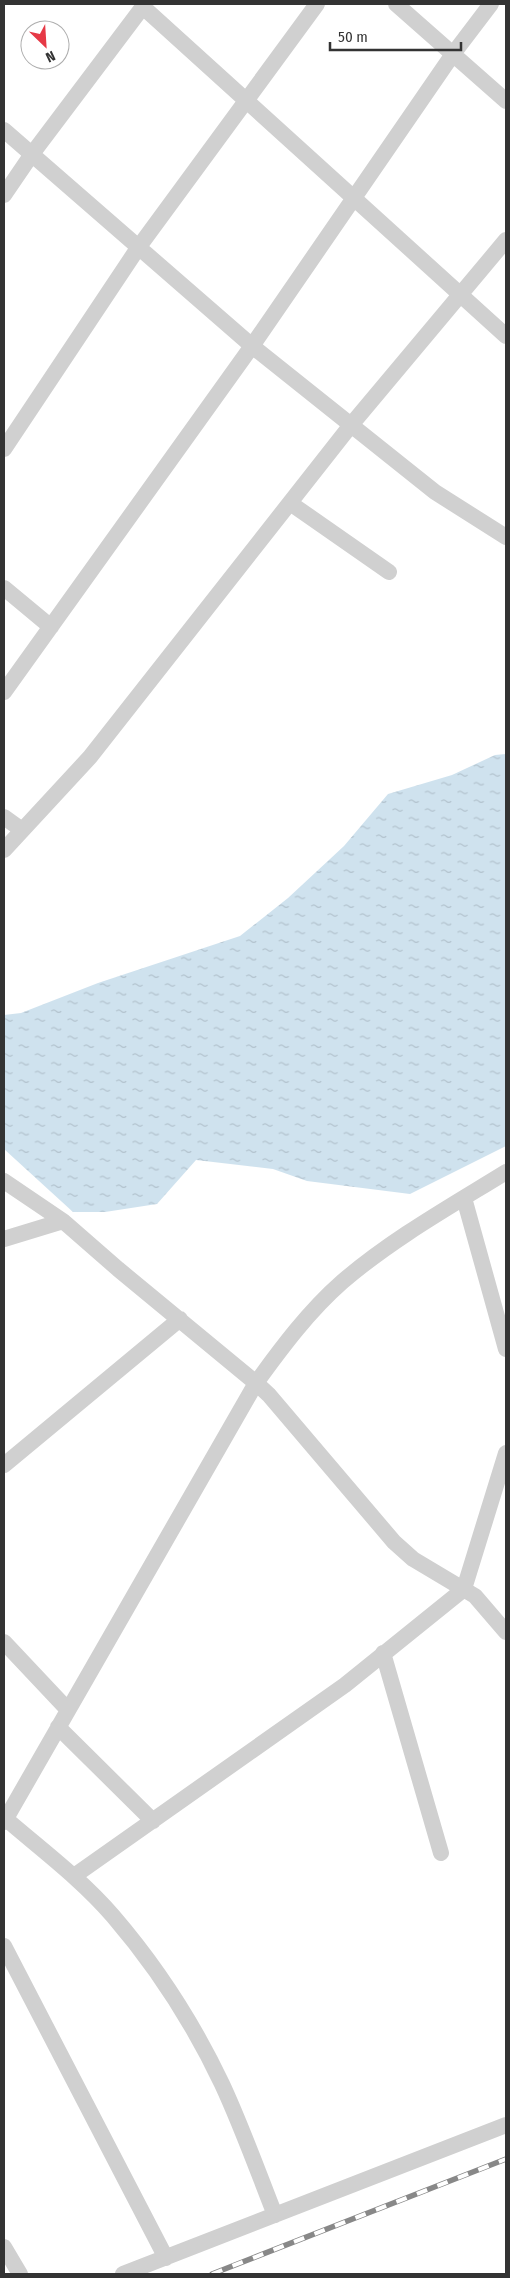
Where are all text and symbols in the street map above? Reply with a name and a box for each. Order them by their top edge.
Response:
north arrow [20,20,70,70]
scale bar [330,20,461,52]
text: 50 m [338,28,368,46]
text: N [43,47,58,66]

